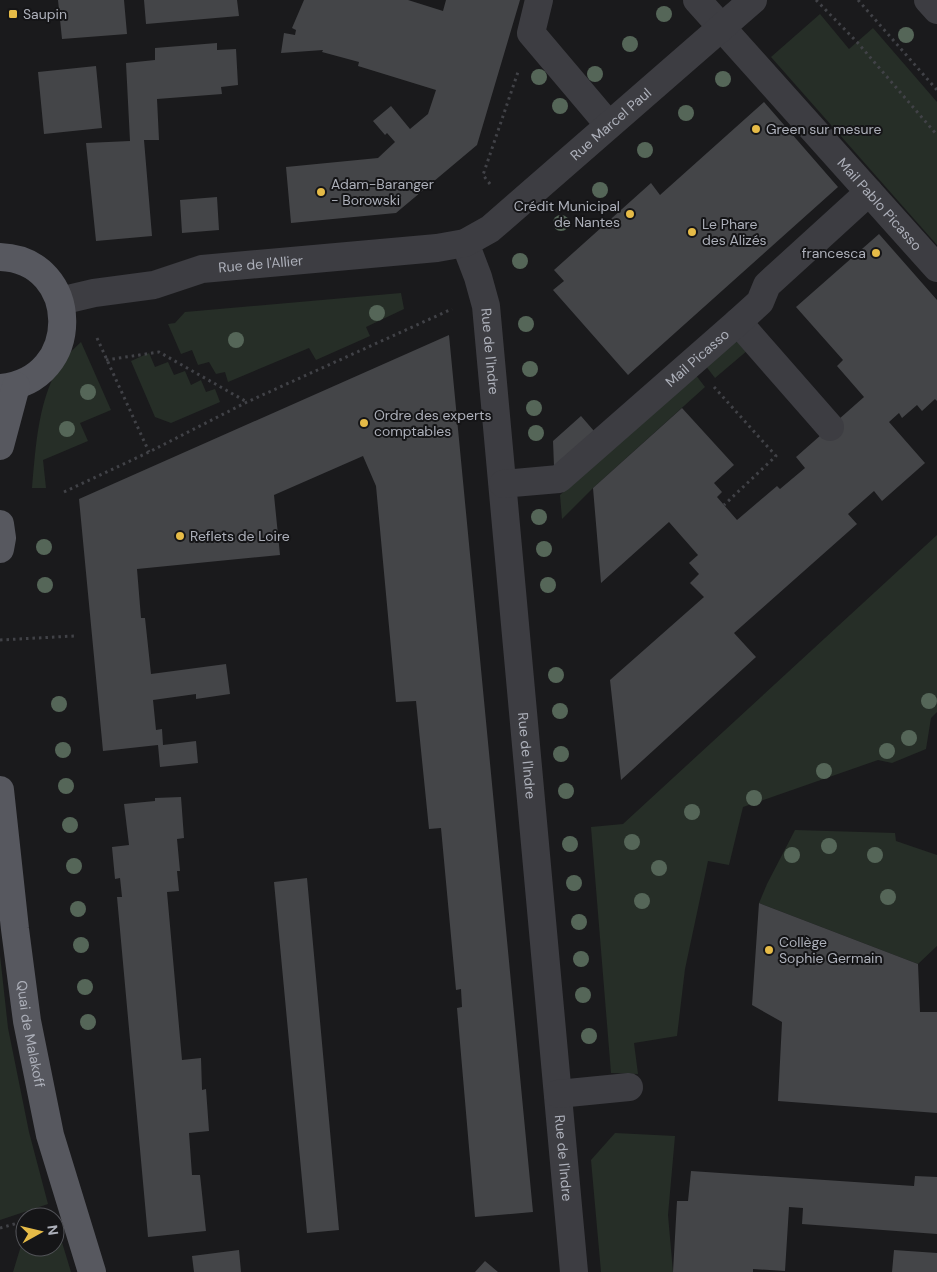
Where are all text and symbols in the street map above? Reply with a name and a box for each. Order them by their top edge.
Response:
place label: Saupin [23,5,67,23]
marker: Saupin [7,8,19,20]
street label: Rue Marcel Paul [566,84,655,164]
place label: Green sur mesure [766,120,882,138]
marker: Green sur mesure [750,123,762,135]
street label: Mail Pablo Picasso [834,154,926,254]
place label: Adam-Baranger - Borowski [331,175,434,209]
marker: Adam-Baranger - Borowski [315,186,327,198]
place label: Crédit Municipal de Nantes [514,197,620,231]
marker: Crédit Municipal de Nantes [624,208,636,220]
place label: Le Phare des Alizés [702,215,767,249]
marker: Le Phare des Alizés [686,226,698,238]
place label: francesca [802,244,866,262]
marker: francesca [870,247,882,259]
street label: Rue de l'Allier [218,251,304,277]
street label: Rue de l'Indre [477,307,503,395]
street label: Mail Picasso [661,325,733,391]
place label: Ordre des experts comptables [374,406,492,440]
marker: Ordre des experts comptables [358,417,370,429]
place label: Reflets de Loire [190,527,290,545]
marker: Reflets de Loire [174,530,186,542]
street label: Rue de l'Indre [514,712,540,800]
place label: Collège Sophie Germain [779,933,883,967]
marker: Collège Sophie Germain [763,944,775,956]
street label: Quai de Malakoff [13,979,49,1089]
street label: Rue de l'Indre [551,1114,577,1202]
north arrow [15,1207,65,1257]
text: N [43,1224,62,1237]

